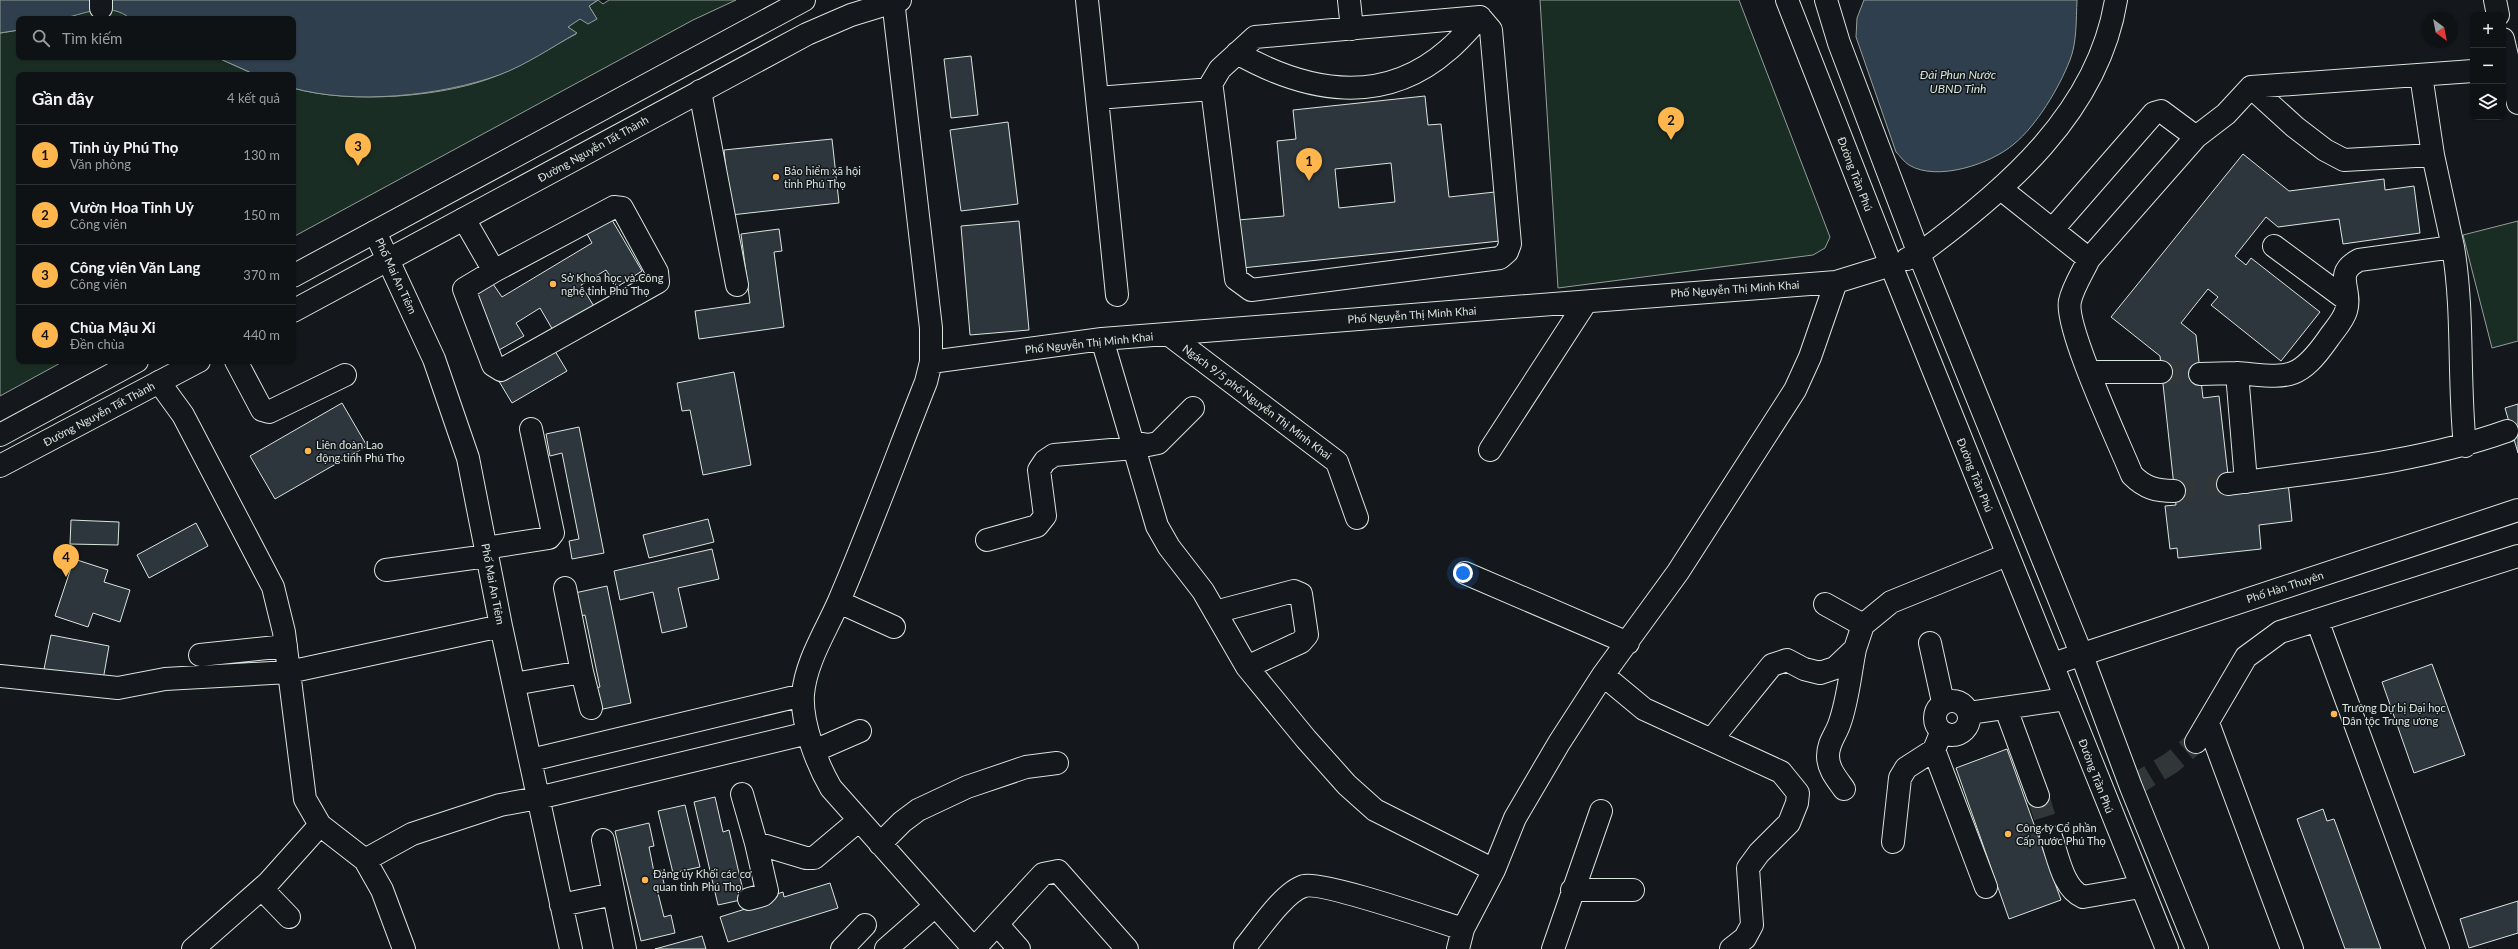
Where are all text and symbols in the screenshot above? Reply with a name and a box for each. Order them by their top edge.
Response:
north arrow [2422,12,2458,48]
map controls [2470,12,2506,120]
button: + [2470,12,2506,48]
search box [16,16,296,60]
icon: search [30,27,52,49]
text: Tìm kiếm [62,29,122,47]
button: − [2470,48,2506,84]
water label: Đài Phun Nước UBND Tỉnh [1920,67,1997,96]
button: layers [2470,84,2506,120]
text: Gần đây [32,88,94,109]
text: 4 kết quả [227,90,280,106]
pin: 2 [1658,107,1684,140]
street label: Đường Nguyễn Tất Thành [535,113,650,184]
pin: 3 [345,133,371,166]
street label: Đường Trần Phú [1835,135,1876,213]
text: Tỉnh ủy Phú Thọ [70,138,178,156]
text: 1 [41,147,49,163]
text: 130 m [243,147,280,163]
pin: 1 [1296,148,1322,181]
text: Văn phòng [70,156,131,172]
place label: Bảo hiểm xã hội tỉnh Phú Thọ [784,164,861,190]
marker: Bảo hiểm xã hội tỉnh Phú Thọ [771,172,781,182]
text: Vườn Hoa Tỉnh Uỷ [70,198,194,216]
text: 2 [41,207,49,223]
text: 150 m [243,207,280,223]
text: Công viên [70,216,127,232]
street label: Phố Mai An Tiêm [373,236,420,316]
text: Công viên Văn Lang [70,258,200,276]
text: 3 [41,267,49,283]
text: 370 m [243,267,280,283]
place label: Sở Khoa học và Công nghệ tỉnh Phú Thọ [561,271,664,297]
text: Công viên [70,276,127,292]
street label: Phố Nguyễn Thị Minh Khai [1670,277,1800,299]
marker: Sở Khoa học và Công nghệ tỉnh Phú Thọ [548,279,558,289]
street label: Phố Nguyễn Thị Minh Khai [1347,303,1477,325]
text: Chùa Mậu Xi [70,318,156,336]
text: 4 [41,327,49,343]
text: 440 m [243,327,280,343]
street label: Phố Nguyễn Thị Minh Khai [1024,329,1154,356]
text: Đền chùa [70,336,125,352]
street label: Ngách 9/5 phố Nguyễn Thị Minh Khai [1180,341,1335,462]
street label: Đường Nguyễn Tất Thành [41,379,157,448]
street label: Đường Trần Phú [1955,436,1996,514]
place label: Liên đoàn Lao động tỉnh Phú Thọ [316,438,405,464]
marker: Liên đoàn Lao động tỉnh Phú Thọ [303,446,313,456]
street label: Phố Mai An Tiêm [479,542,508,626]
pin: 4 [53,544,79,577]
your location [1453,563,1473,583]
street label: Phố Hàn Thuyên [2245,568,2325,605]
place label: Trường Dự bị Đại học Dân tộc Trung ương [2342,701,2446,727]
marker: Trường Dự bị Đại học Dân tộc Trung ương [2329,709,2339,719]
street label: Đường Trần Phú [2076,737,2117,815]
place label: Công ty Cổ phần Cấp nước Phú Thọ [2016,821,2106,847]
marker: Công ty Cổ phần Cấp nước Phú Thọ [2003,829,2013,839]
place label: Đảng ủy Khối các cơ quan tỉnh Phú Thọ [653,867,752,893]
marker: Đảng ủy Khối các cơ quan tỉnh Phú Thọ [640,875,650,885]

